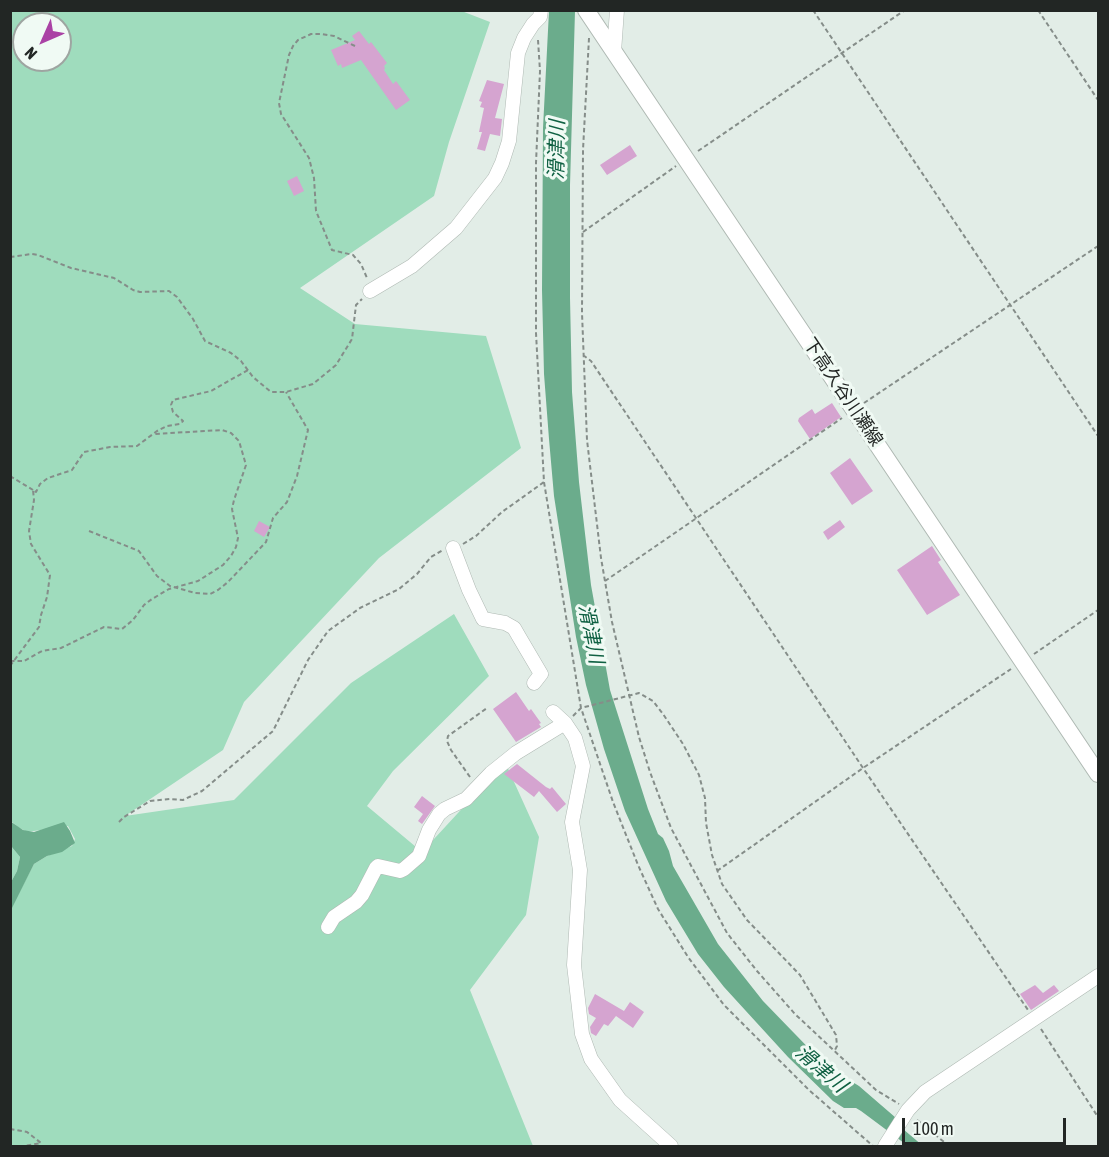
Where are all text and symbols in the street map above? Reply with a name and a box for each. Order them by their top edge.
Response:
north arrow [12,12,72,72]
text: N [21,44,40,63]
water label: 滑津川 [544,120,570,180]
street label: 下高久谷川瀬線 [799,334,887,450]
water label: 滑津川 [573,602,609,666]
water label: 滑津川 [790,1040,852,1098]
scale bar [905,1106,1068,1144]
text: 100 m [913,1118,954,1139]

